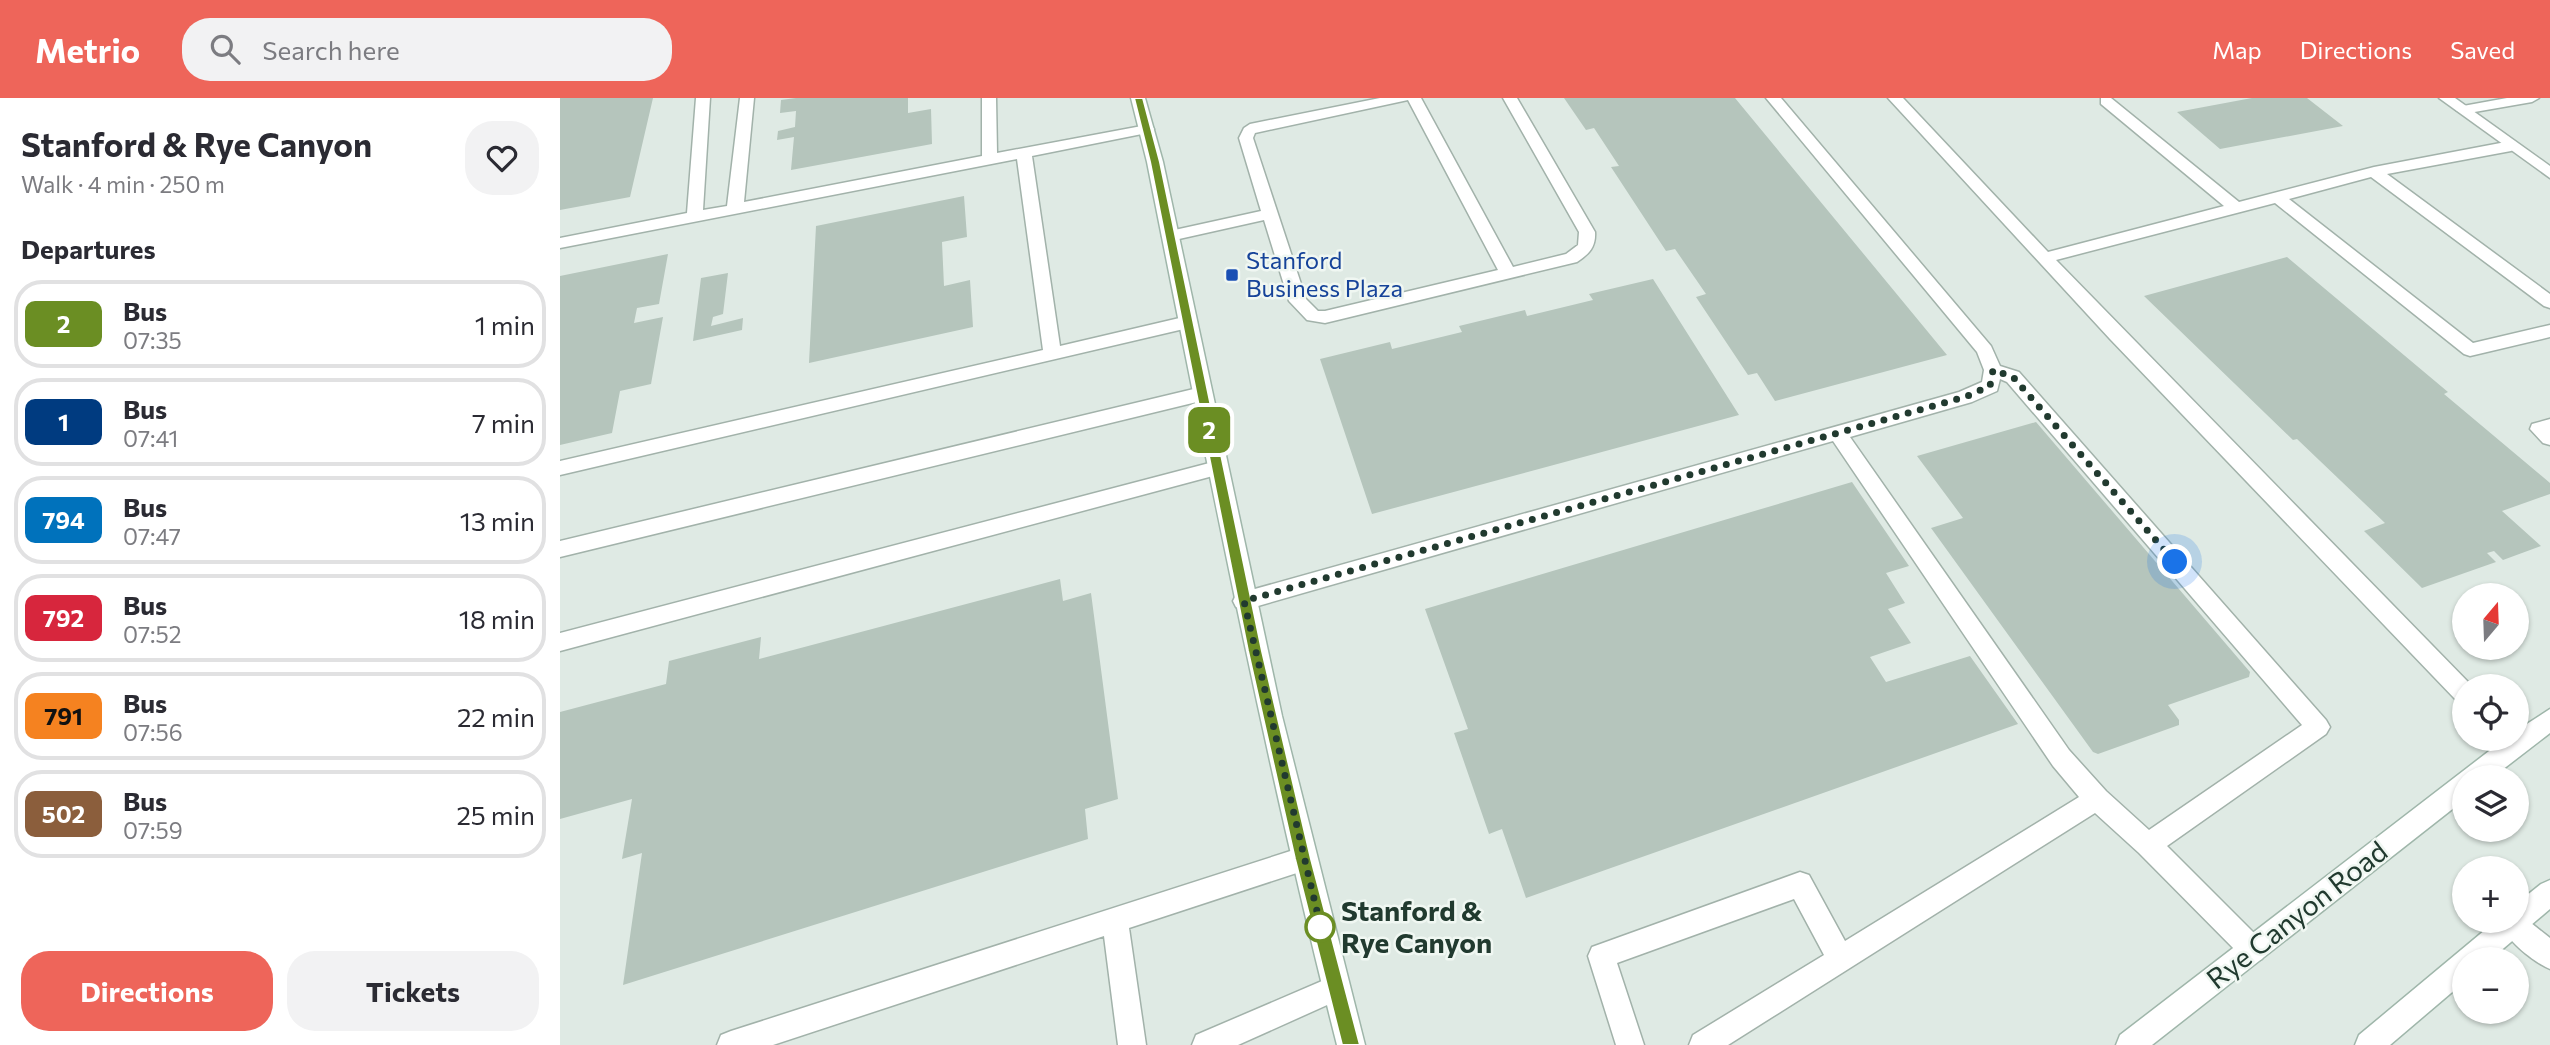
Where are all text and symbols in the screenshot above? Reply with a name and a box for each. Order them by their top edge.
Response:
search box [182,18,672,81]
text: Metrio [35,29,140,70]
icon: search [206,30,244,68]
text: Search here [262,34,400,65]
text: Map [2212,35,2262,64]
text: Directions [2300,35,2412,64]
text: Saved [2450,35,2515,64]
button: heart [465,121,539,195]
text: Stanford & Rye Canyon [21,123,372,164]
text: Walk · 4 min · 250 m [21,170,225,198]
text: Departures [21,233,156,264]
place label: Stanford Business Plaza [1246,245,1403,302]
marker: Stanford Business Plaza [1224,267,1240,283]
text: Bus [123,295,167,326]
text: 2 [57,309,70,338]
text: 1 min [475,309,535,340]
text: 07:35 [123,326,182,354]
text: Bus [123,393,167,424]
text: 1 [58,407,69,436]
text: 7 min [472,407,535,438]
line badge: 2 [1186,407,1232,453]
text: 2 [1202,415,1216,444]
text: 07:41 [123,424,178,452]
text: Bus [123,491,167,522]
text: 794 [42,505,85,534]
text: 13 min [460,505,535,536]
text: 07:47 [123,522,181,550]
your location [2157,544,2192,579]
north arrow [2452,583,2529,660]
map controls [2452,583,2529,1024]
text: Bus [123,589,167,620]
text: 792 [43,603,84,632]
text: 18 min [459,603,535,634]
text: 07:52 [123,620,181,648]
button: locate [2452,674,2529,751]
text: Bus [123,687,167,718]
text: 791 [44,701,83,730]
text: 22 min [457,701,535,732]
text: 07:56 [123,718,183,746]
button: layers [2452,765,2529,842]
text: Bus [123,785,167,816]
text: 502 [42,799,85,828]
text: 25 min [456,799,535,830]
text: 07:59 [123,816,183,844]
street label: Rye Canyon Road [2199,833,2393,995]
button: + [2452,856,2529,933]
place label: Stanford & Rye Canyon [1341,893,1492,959]
marker: Stanford & Rye Canyon [1305,912,1335,942]
button: − [2452,947,2529,1024]
button: Directions [21,951,273,1031]
button: Tickets [287,951,539,1031]

